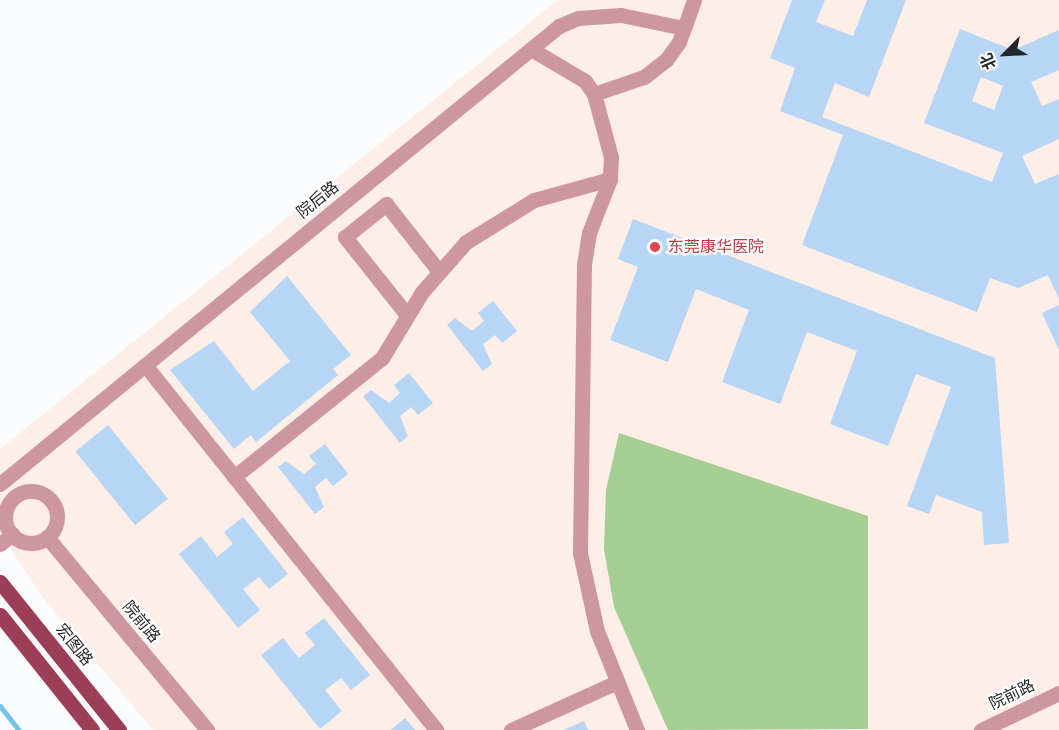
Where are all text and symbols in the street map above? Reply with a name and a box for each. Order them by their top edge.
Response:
north arrow [975,24,1035,84]
text: 北 [976,50,1001,73]
street label: 院后路 [293,177,343,223]
place label: 东莞康华医院 [668,237,764,257]
marker: 东莞康华医院 [646,238,664,256]
street label: 院前路 [118,597,164,647]
street label: 宏图路 [51,620,97,670]
street label: 院前路 [986,676,1038,714]

